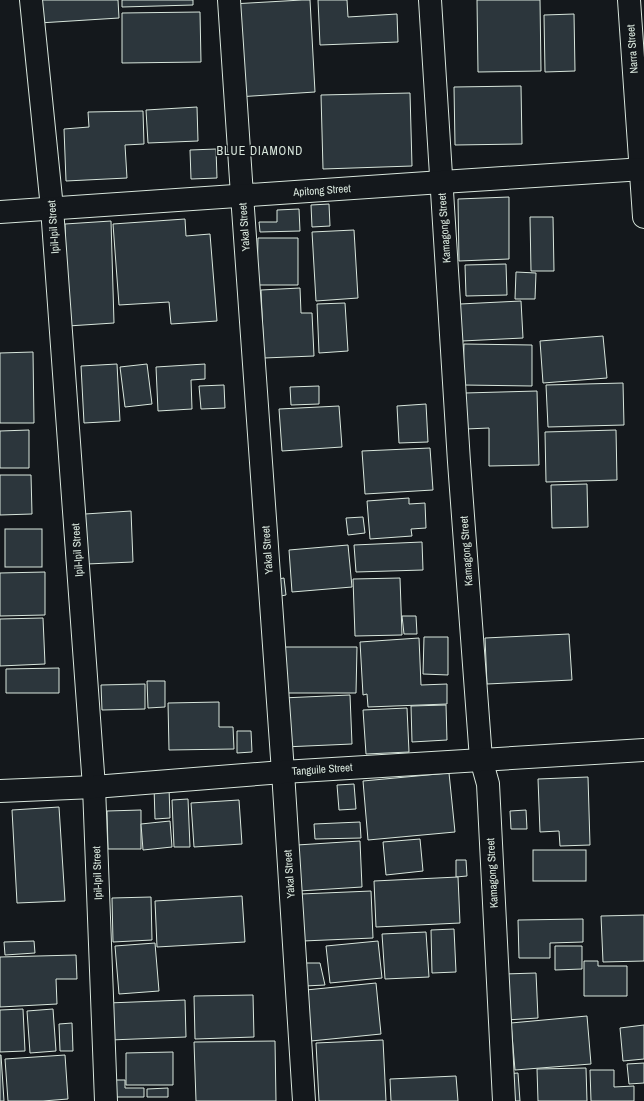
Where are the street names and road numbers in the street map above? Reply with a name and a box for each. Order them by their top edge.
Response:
street label: Narra Street [623,24,641,74]
street label: Apitong Street [292,181,352,199]
street label: Kamagong Street [435,192,453,264]
street label: Ipil-Ipil Street [44,199,62,254]
street label: Yakal Street [235,202,253,252]
street label: Kamagong Street [457,515,475,587]
street label: Ipil-Ipil Street [68,522,86,577]
street label: Yakal Street [258,525,276,575]
street label: Tanguile Street [291,760,353,778]
street label: Kamagong Street [483,837,501,908]
street label: Ipil-Ipil Street [89,845,105,900]
street label: Yakal Street [280,849,298,899]

